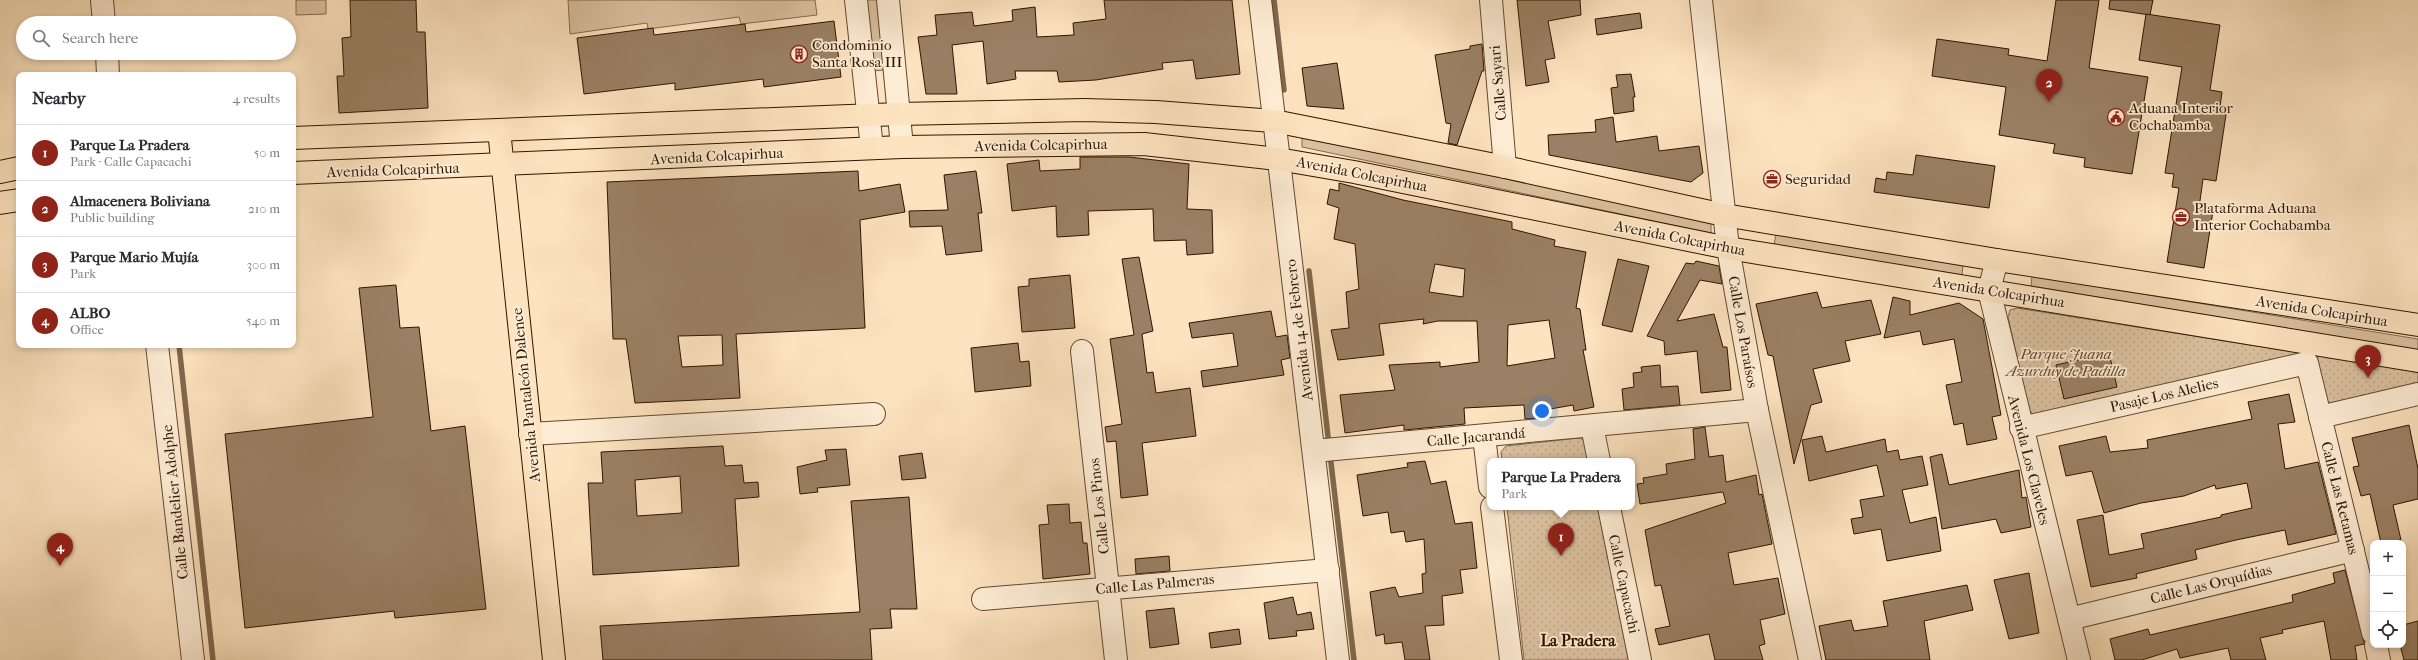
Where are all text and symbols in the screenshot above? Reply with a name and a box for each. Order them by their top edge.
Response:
search box [16,16,296,60]
icon: search [30,27,52,49]
text: Search here [62,29,138,47]
place label: Condominio Santa Rosa III [812,36,902,71]
building icon: Condominio Santa Rosa III [789,44,809,64]
street label: Calle Sayari [1486,44,1510,122]
pin: 2 [2036,69,2062,102]
text: Nearby [32,88,86,108]
text: 4 results [233,91,280,106]
place label: Aduana Interior Cochabamba [2128,99,2234,134]
public building icon: Aduana Interior Cochabamba [2106,107,2126,127]
street label: Avenida Colcapirhua [973,135,1109,155]
text: Parque La Pradera [70,136,190,154]
street label: Avenida Colcapirhua [649,143,785,169]
text: 1 [43,145,47,160]
text: 50 m [254,145,280,160]
street label: Avenida Colcapirhua [1294,152,1430,196]
text: Park · Calle Capacachi [70,154,192,169]
street label: Avenida Colcapirhua [325,159,461,181]
office icon: Seguridad [1762,169,1782,189]
place label: Seguridad [1785,170,1852,188]
text: Almacenera Boliviana [70,192,210,210]
place label: Plataforma Aduana Interior Cochabamba [2194,199,2332,234]
text: 2 [42,201,48,216]
text: 210 m [248,201,280,216]
office icon: Plataforma Aduana Interior Cochabamba [2171,207,2191,227]
text: Public building [70,210,155,225]
street label: Avenida Colcapirhua [1612,216,1748,260]
text: Parque Mario Mujía [70,248,198,266]
text: 3 [42,257,48,272]
text: 300 m [247,257,280,272]
street label: Avenida 14 de Febrero [1281,258,1317,403]
text: Park [70,266,96,281]
street label: Avenida Colcapirhua [1931,273,2067,311]
street label: Calle Los Paraísos [1724,274,1762,390]
street label: Avenida Colcapirhua [2254,292,2390,330]
text: ALBO [70,304,110,322]
street label: Avenida Pantaleón Dalence [508,306,544,484]
text: 4 [41,313,49,328]
text: 540 m [246,313,280,328]
text: Office [70,322,104,337]
park label: Parque Juana Azurduy de Padilla [2004,345,2126,380]
pin: 3 [2355,345,2381,378]
street label: Pasaje Los Alelies [2108,374,2220,416]
street label: Avenida Los Claveles [2004,392,2054,527]
your location [1532,401,1552,421]
street label: Calle Bandelier Adolphe [158,423,192,580]
street label: Calle Jacarandá [1426,424,1527,450]
street label: Calle Las Retamas [2317,440,2363,557]
street label: Calle Los Pinos [1085,457,1113,555]
popup [1487,458,1635,510]
text: Parque La Pradera [1501,468,1621,486]
text: Park [1501,486,1527,501]
pin: 1 [1548,523,1574,556]
pin: 4 [47,533,73,566]
street label: Calle Capacachi [1605,533,1643,636]
map controls [2370,540,2406,648]
button: + [2370,540,2406,576]
street label: Calle Las Orquídias [2148,560,2274,608]
street label: Calle Las Palmeras [1095,570,1216,598]
button: − [2370,576,2406,612]
button: locate [2370,612,2406,648]
district label: La Pradera [1540,631,1616,650]

